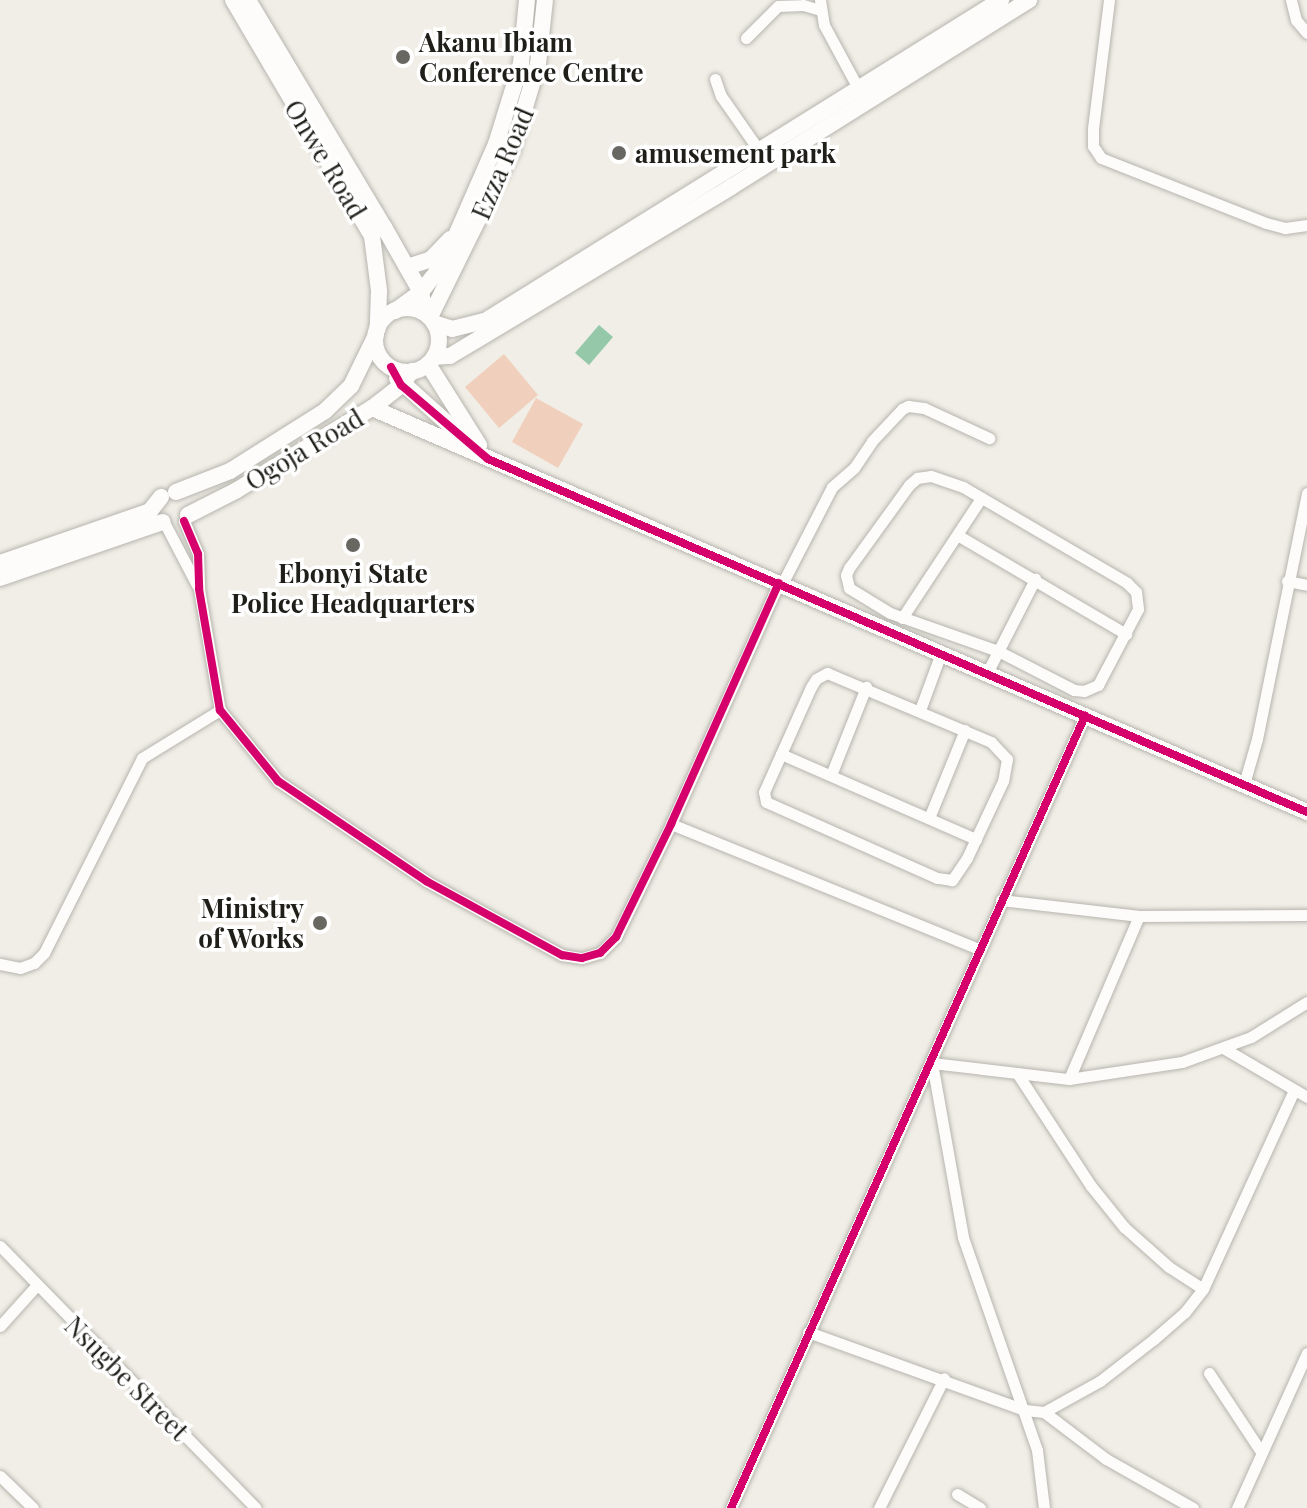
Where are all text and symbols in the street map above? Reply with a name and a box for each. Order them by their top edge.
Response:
place label: Akanu Ibiam Conference Centre [419,26,644,88]
marker: Akanu Ibiam Conference Centre [394,48,412,66]
street label: Onwe Road [278,94,374,224]
street label: Ezza Road [464,102,540,224]
place label: amusement park [635,137,836,169]
marker: amusement park [610,144,628,162]
street label: Ogoja Road [239,402,369,496]
marker: Ebonyi State Police Headquarters [344,536,362,554]
place label: Ebonyi State Police Headquarters [231,557,475,618]
place label: Ministry of Works [197,892,304,954]
marker: Ministry of Works [311,914,329,932]
street label: Nsugbe Street [59,1310,195,1446]

